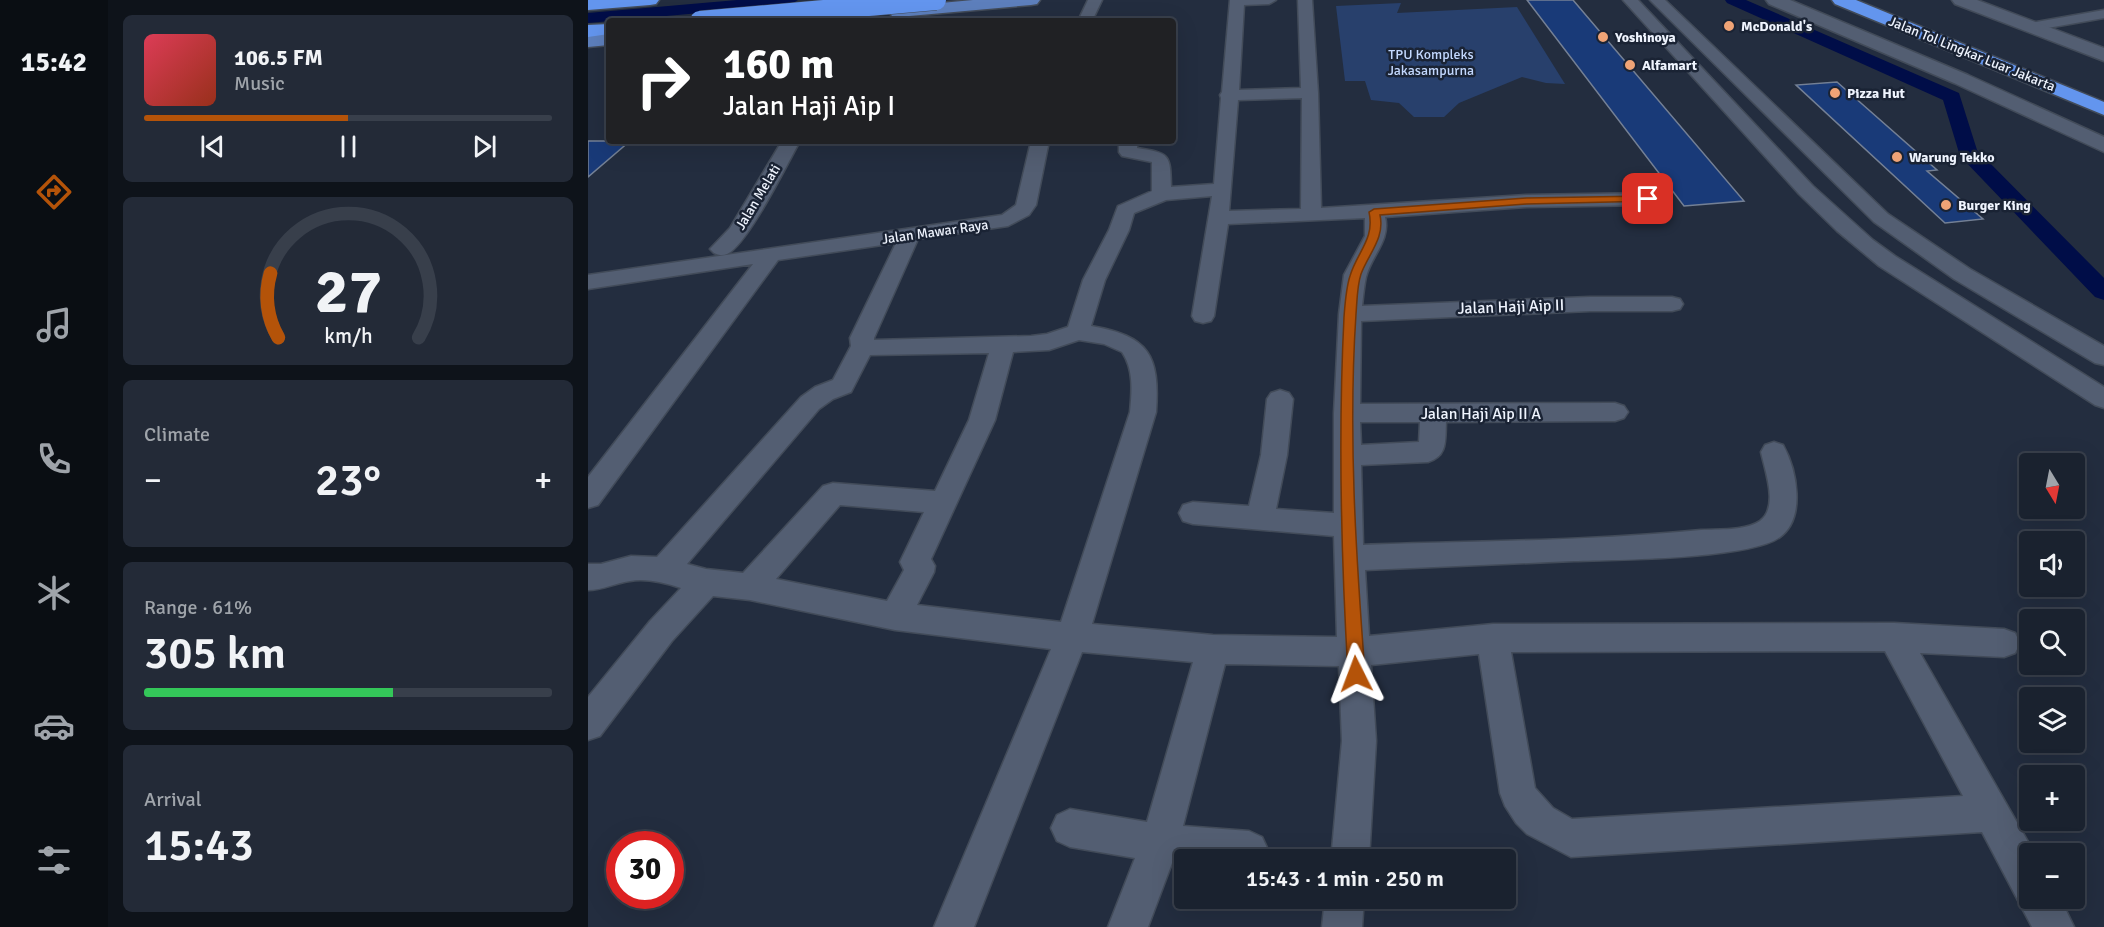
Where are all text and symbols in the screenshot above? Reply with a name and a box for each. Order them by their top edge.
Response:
street label: Jalan Tol Lingkar Luar Jakarta [1886,13,2058,95]
place label: McDonald's [1741,18,1812,35]
marker: McDonald's [1722,19,1736,33]
place label: Yoshinoya [1614,29,1676,46]
marker: Yoshinoya [1596,30,1610,44]
text: 160 m [723,39,834,90]
icon: right [624,42,702,120]
text: 106.5 FM [234,44,323,71]
text: 15:42 [21,46,87,79]
park label: TPU Kompleks Jakasampurna [1388,46,1474,79]
place label: Alfamart [1642,57,1698,74]
marker: Alfamart [1623,58,1637,72]
text: Music [234,71,285,96]
place label: Pizza Hut [1847,85,1906,102]
marker: Pizza Hut [1828,86,1842,100]
text: Jalan Haji Aip I [723,90,895,123]
icon: previous [196,130,229,163]
icon: pause [332,130,365,163]
icon: next [468,130,501,163]
place label: Warung Tekko [1909,149,1994,166]
marker: Warung Tekko [1890,150,1904,164]
street label: Jalan Melati [732,161,784,233]
icon: directions [33,171,75,213]
pin [1622,173,1673,224]
icon: arrive [1631,182,1664,215]
place label: Burger King [1958,197,2031,214]
marker: Burger King [1939,198,1953,212]
street label: Jalan Mawar Raya [881,216,989,248]
text: 27 [314,253,382,330]
street label: Jalan Haji Aip II [1457,295,1565,319]
icon: music [33,304,75,346]
text: km/h [324,324,372,350]
street label: Jalan Haji Aip II A [1421,404,1541,424]
text: Climate [144,422,210,447]
icon: phone [33,438,75,480]
text: 23° [315,453,381,508]
north arrow [2019,453,2085,519]
map controls [2019,453,2085,909]
text: − [144,460,162,501]
text: + [534,460,552,501]
button: sound [2019,531,2085,597]
icon: climate [33,572,75,614]
text: Range · 61% [144,595,252,620]
button: search [2019,609,2085,675]
text: 305 km [144,626,286,681]
position arrow [1324,642,1388,706]
button: layers [2019,687,2085,753]
icon: car [33,705,75,747]
button: + [2019,765,2085,831]
text: Arrival [144,787,202,812]
text: 15:43 [144,818,254,873]
speed limit sign: 30 [606,831,684,909]
icon: filters [33,839,75,881]
button: − [2019,843,2085,909]
text: 15:43 · 1 min · 250 m [1246,865,1444,892]

